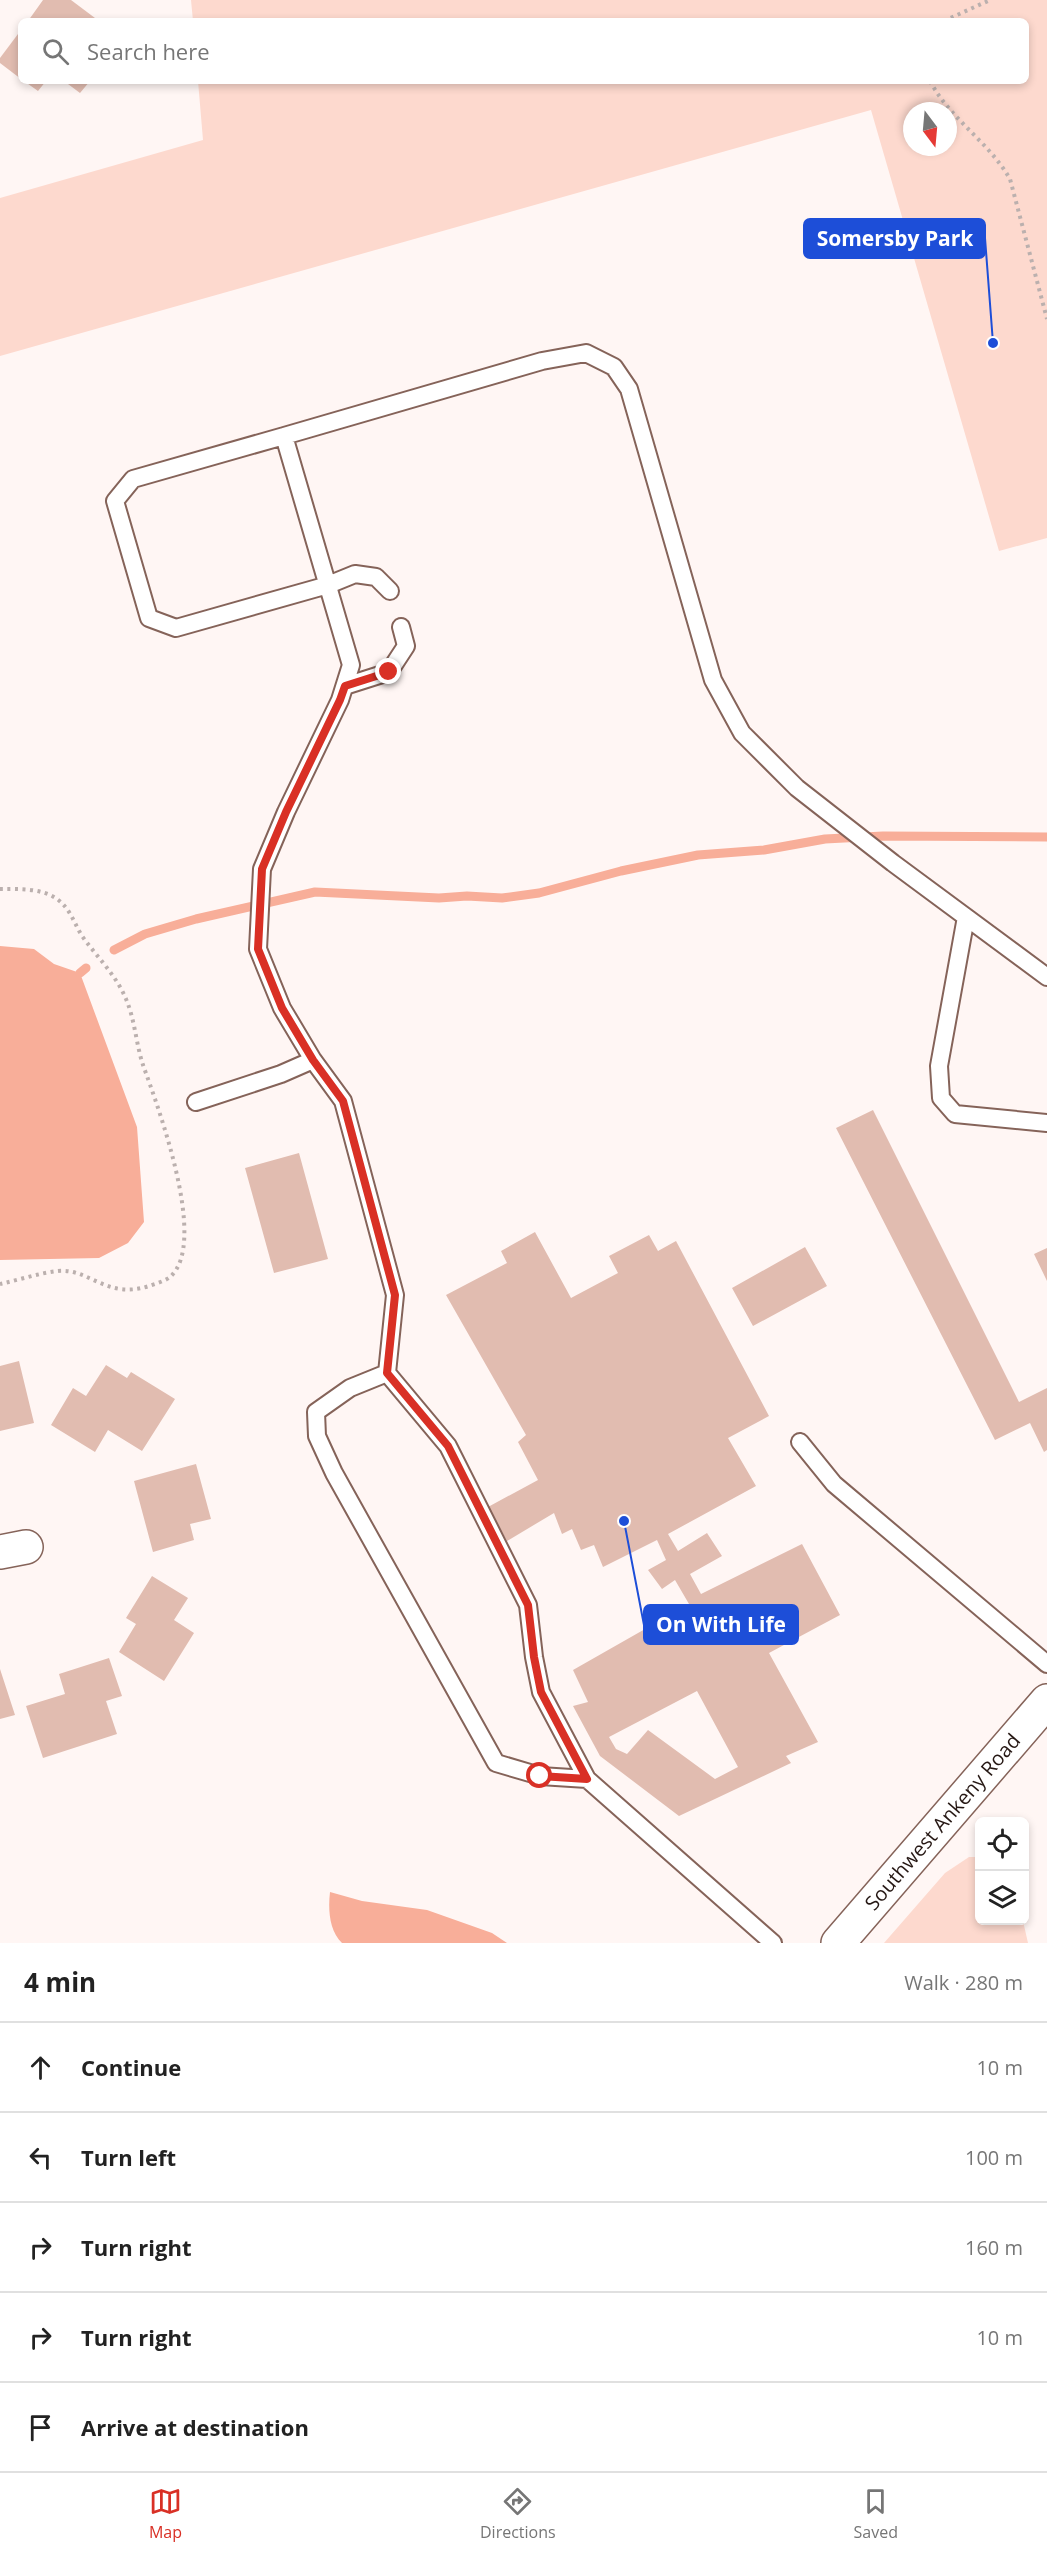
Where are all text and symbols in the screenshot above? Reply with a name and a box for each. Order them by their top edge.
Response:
search box [18,18,1029,84]
icon: search [39,35,72,68]
text: Search here [87,36,210,66]
north arrow [903,102,957,156]
callout: Somersby Park [804,219,985,258]
text: Somersby Park [817,224,974,252]
route end [375,658,401,684]
callout: On With Life [644,1605,798,1644]
text: On With Life [656,1610,786,1638]
street label: Southwest Ankeny Road [858,1728,1026,1916]
route start [526,1762,552,1788]
map controls [975,1817,1029,1925]
button: locate [975,1817,1029,1871]
button: layers [975,1871,1029,1925]
text: 4 min [24,1964,96,2000]
text: Walk · 280 m [904,1969,1023,1996]
icon: ahead [24,2051,57,2084]
text: Continue [81,2052,181,2082]
text: 10 m [976,2054,1023,2081]
icon: left [24,2141,57,2174]
text: Turn left [81,2142,176,2172]
text: 100 m [965,2144,1023,2171]
icon: right [24,2231,57,2264]
text: Turn right [81,2232,192,2262]
text: 160 m [965,2234,1023,2261]
icon: right [24,2321,57,2354]
text: Turn right [81,2322,192,2352]
text: 10 m [976,2324,1023,2351]
icon: arrive [24,2411,57,2444]
text: Arrive at destination [81,2412,309,2442]
tab: Map [149,2485,182,2543]
tab: Directions [480,2485,556,2543]
tab: Saved [854,2485,898,2543]

